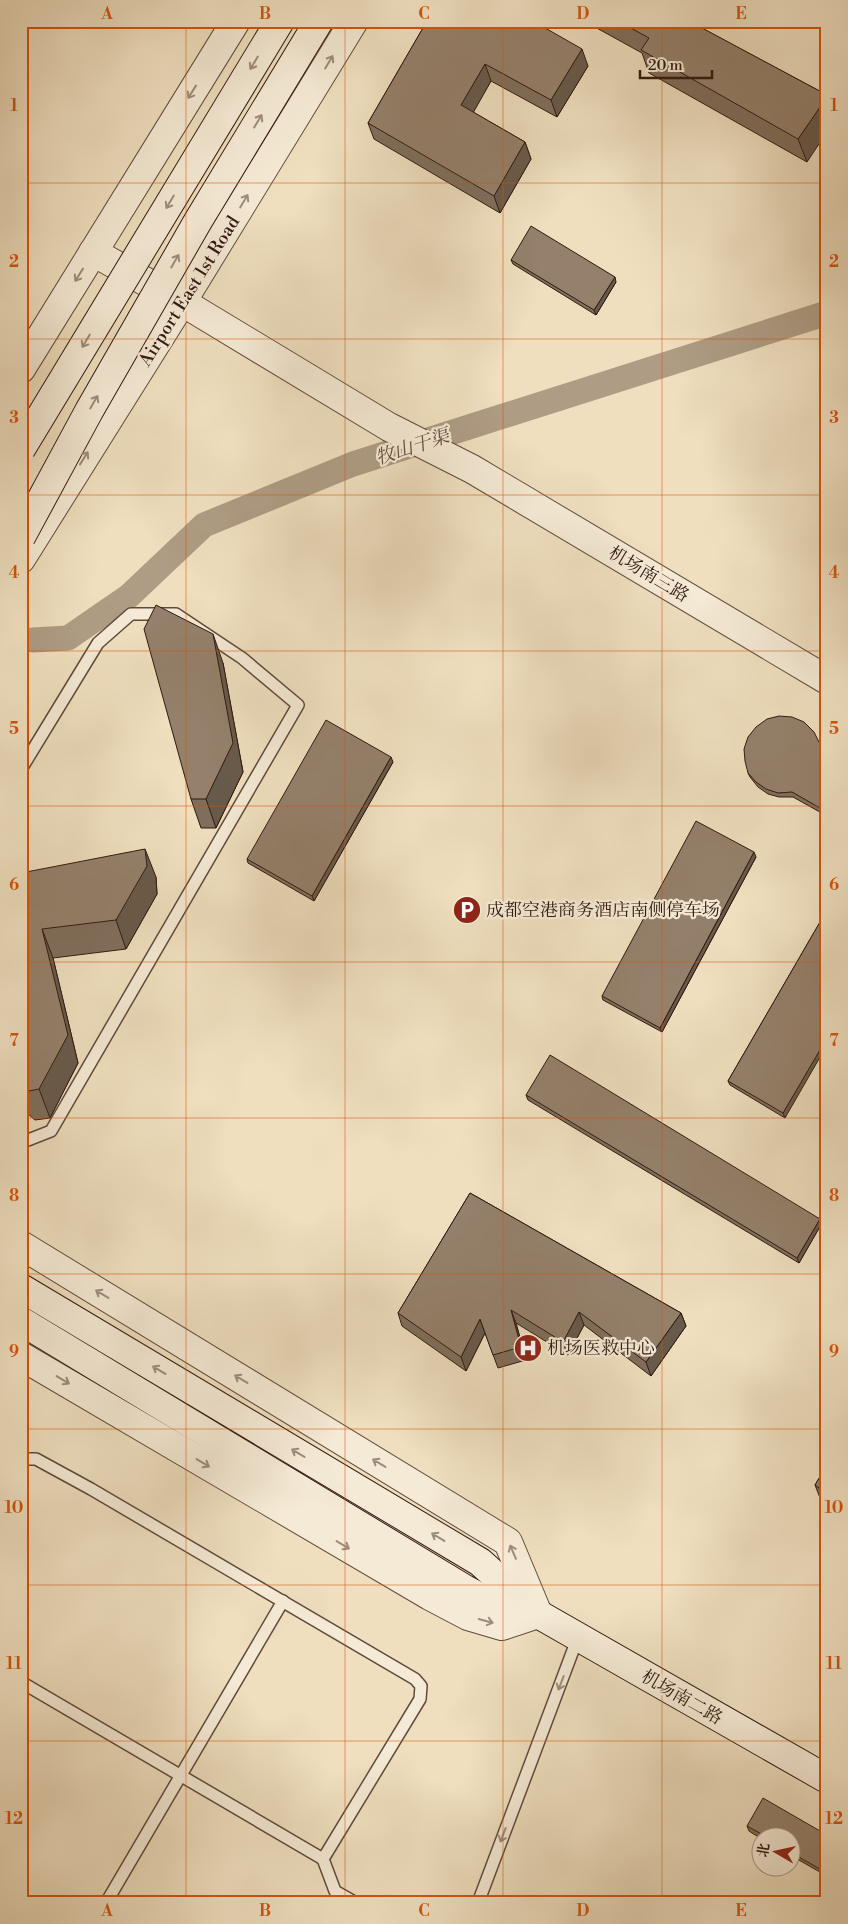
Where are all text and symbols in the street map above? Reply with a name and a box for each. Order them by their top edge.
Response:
text: A [100,4,113,24]
text: B [259,4,271,24]
text: C [418,4,430,24]
text: D [577,4,590,24]
text: E [735,4,747,24]
scale bar [640,48,713,80]
one-way arrow [249,55,259,69]
one-way arrow [324,56,334,70]
text: 20 m [648,56,683,75]
one-way arrow [187,85,197,99]
text: 1 [10,96,18,116]
text: 1 [830,96,838,116]
one-way arrow [253,115,263,129]
one-way arrow [239,194,249,208]
one-way arrow [165,195,175,209]
street label: Airport East 1st Road [133,211,245,371]
text: 2 [9,252,19,272]
text: 2 [829,252,839,272]
one-way arrow [170,254,180,268]
one-way arrow [74,268,84,282]
one-way arrow [81,334,91,348]
one-way arrow [89,394,99,409]
text: 3 [9,408,19,428]
text: 3 [829,408,839,428]
water label: 牧山干渠 [372,423,455,470]
one-way arrow [79,451,90,465]
street label: 机场南三路 [604,541,693,607]
text: 4 [9,563,20,583]
text: 4 [829,563,840,583]
text: 5 [9,719,19,739]
text: 5 [829,719,839,739]
text: 6 [9,875,19,895]
text: 6 [829,875,839,895]
parking icon: 成都空港商务酒店南侧停车场 [452,895,482,925]
place label: 成都空港商务酒店南侧停车场 [486,899,720,922]
text: 7 [9,1031,19,1051]
text: 7 [829,1031,839,1051]
text: 8 [9,1186,19,1206]
text: 8 [829,1186,839,1206]
one-way arrow [95,1289,109,1299]
hospital icon: 机场医救中心 [513,1333,543,1363]
place label: 机场医救中心 [547,1337,655,1360]
text: 9 [9,1342,19,1362]
text: 9 [829,1342,839,1362]
one-way arrow [152,1365,166,1375]
one-way arrow [234,1373,248,1383]
one-way arrow [56,1376,70,1386]
one-way arrow [292,1448,306,1458]
one-way arrow [196,1458,210,1468]
one-way arrow [373,1458,387,1468]
text: 10 [5,1498,23,1518]
text: 10 [825,1498,843,1518]
one-way arrow [431,1531,445,1541]
one-way arrow [336,1541,350,1551]
one-way arrow [507,1545,516,1560]
one-way arrow [478,1617,494,1627]
text: 11 [6,1654,22,1674]
text: 11 [826,1654,842,1674]
street label: 机场南二路 [637,1665,726,1730]
one-way arrow [556,1675,565,1690]
text: 12 [5,1809,23,1829]
text: 12 [825,1809,843,1829]
north arrow [750,1826,800,1876]
one-way arrow [497,1827,507,1842]
text: 北 [754,1842,774,1858]
text: A [100,1901,113,1921]
text: B [259,1901,271,1921]
text: C [418,1901,430,1921]
text: D [577,1901,590,1921]
text: E [735,1901,747,1921]

